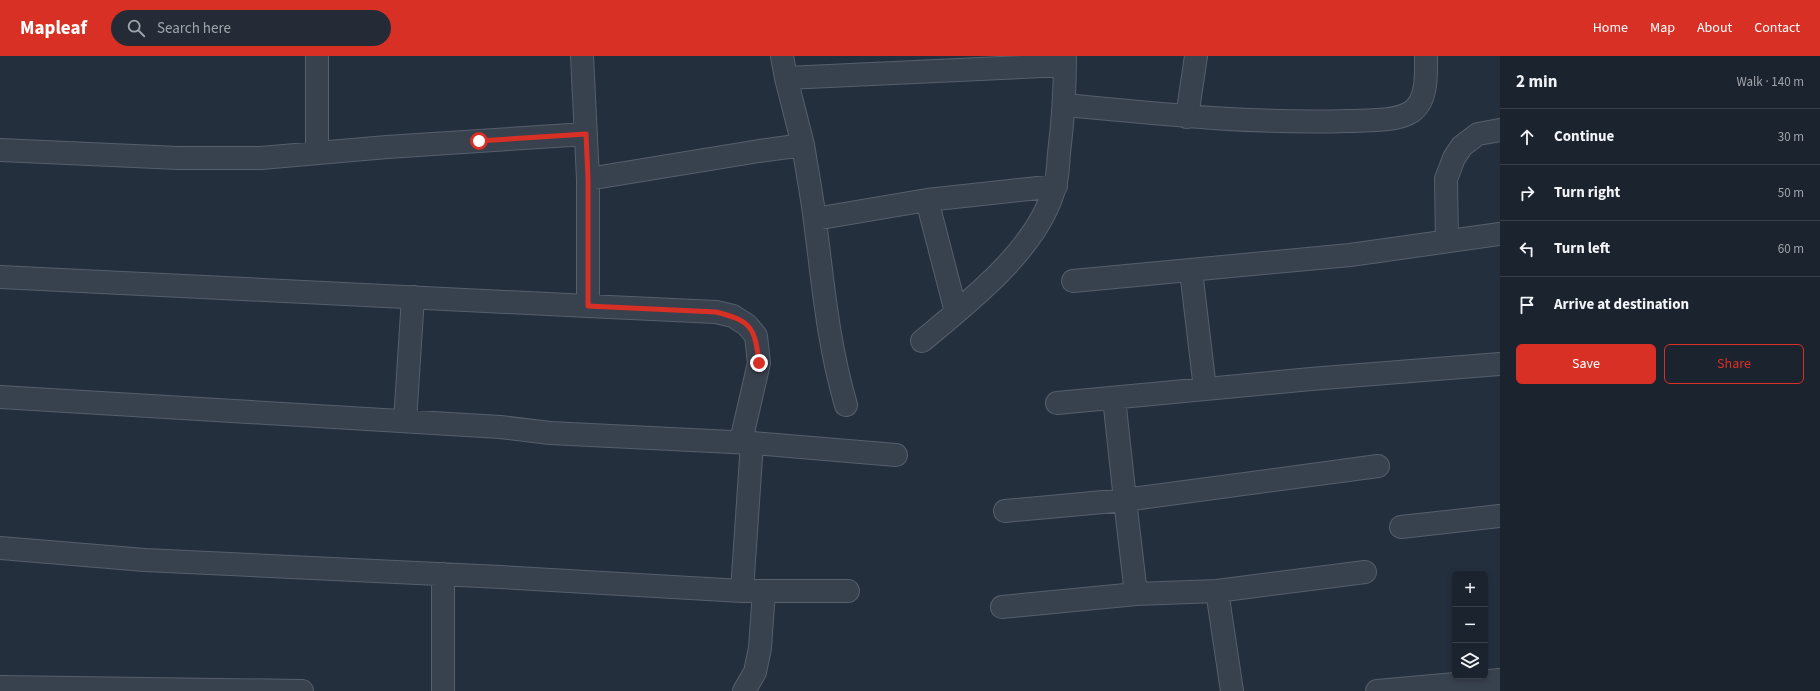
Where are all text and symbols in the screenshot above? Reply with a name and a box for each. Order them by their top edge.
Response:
search box [111,10,391,46]
text: Mapleaf [20,15,87,42]
icon: search [125,17,147,39]
text: Search here [157,18,231,39]
text: Home [1593,18,1628,38]
text: Map [1650,18,1675,38]
text: About [1697,18,1732,38]
text: Contact [1754,18,1800,38]
text: 2 min [1516,70,1557,94]
text: Walk · 140 m [1736,73,1804,91]
icon: ahead [1516,126,1538,148]
text: Continue [1554,126,1614,147]
text: 30 m [1778,128,1804,146]
route start [470,132,488,150]
icon: right [1516,182,1538,204]
text: Turn right [1554,182,1620,203]
text: 50 m [1778,184,1804,202]
icon: left [1516,238,1538,260]
text: Turn left [1554,238,1610,259]
text: 60 m [1778,240,1804,258]
icon: arrive [1516,294,1538,316]
text: Arrive at destination [1554,294,1689,315]
button: Save [1516,344,1656,384]
button: Share [1664,344,1804,384]
route end [750,354,768,372]
map controls [1452,571,1488,679]
button: + [1452,571,1488,607]
button: − [1452,607,1488,643]
button: layers [1452,643,1488,679]

